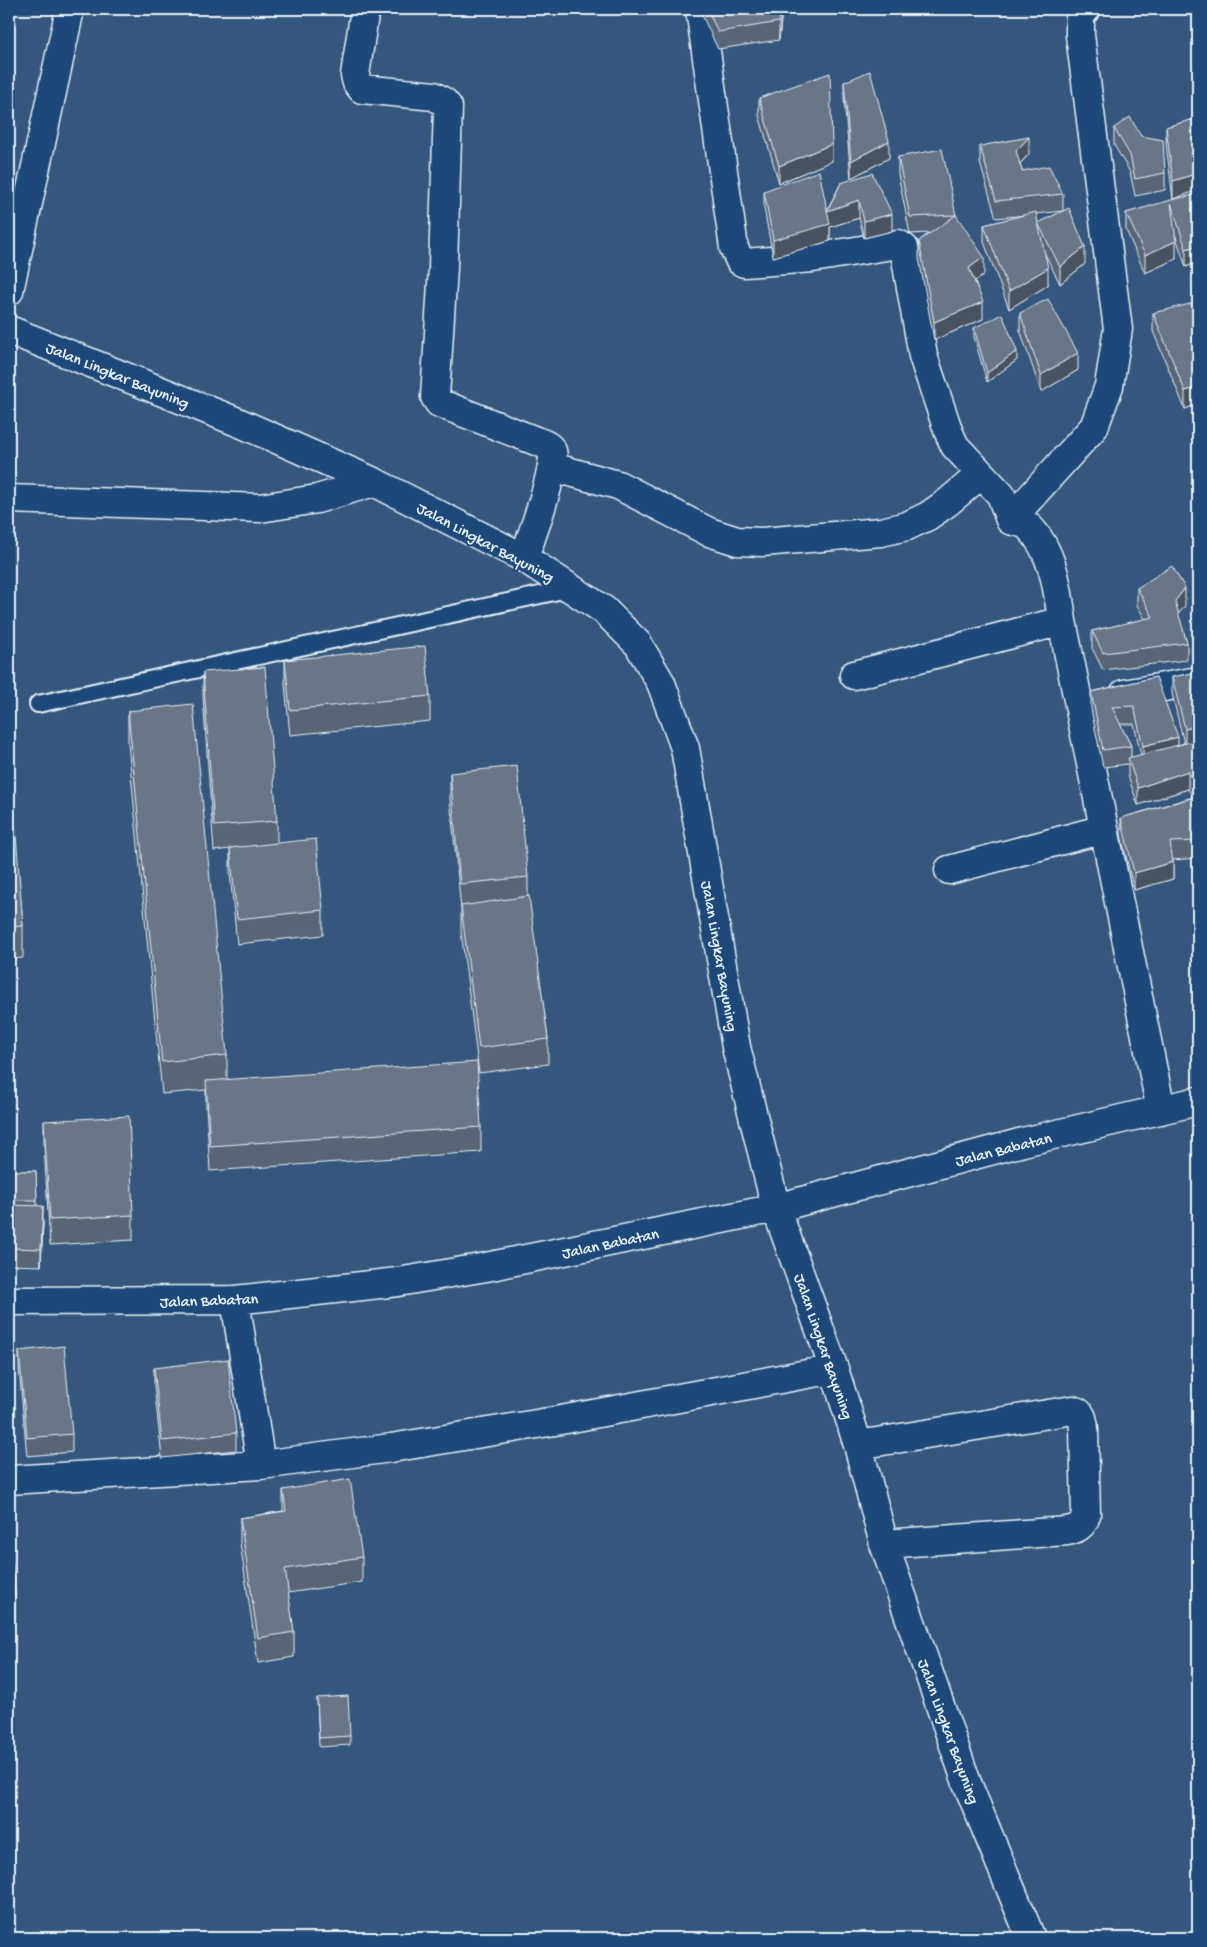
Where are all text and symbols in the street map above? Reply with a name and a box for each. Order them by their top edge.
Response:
street label: Jalan Lingkar Bayuning [42,340,191,415]
street label: Jalan Lingkar Bayuning [412,500,556,588]
street label: Jalan Lingkar Bayuning [695,880,740,1034]
street label: Jalan Babatan [954,1130,1054,1173]
street label: Jalan Babatan [561,1226,661,1265]
street label: Jalan Lingkar Bayuning [788,1272,856,1423]
street label: Jalan Babatan [160,1291,259,1314]
street label: Jalan Lingkar Bayuning [912,1657,982,1807]

